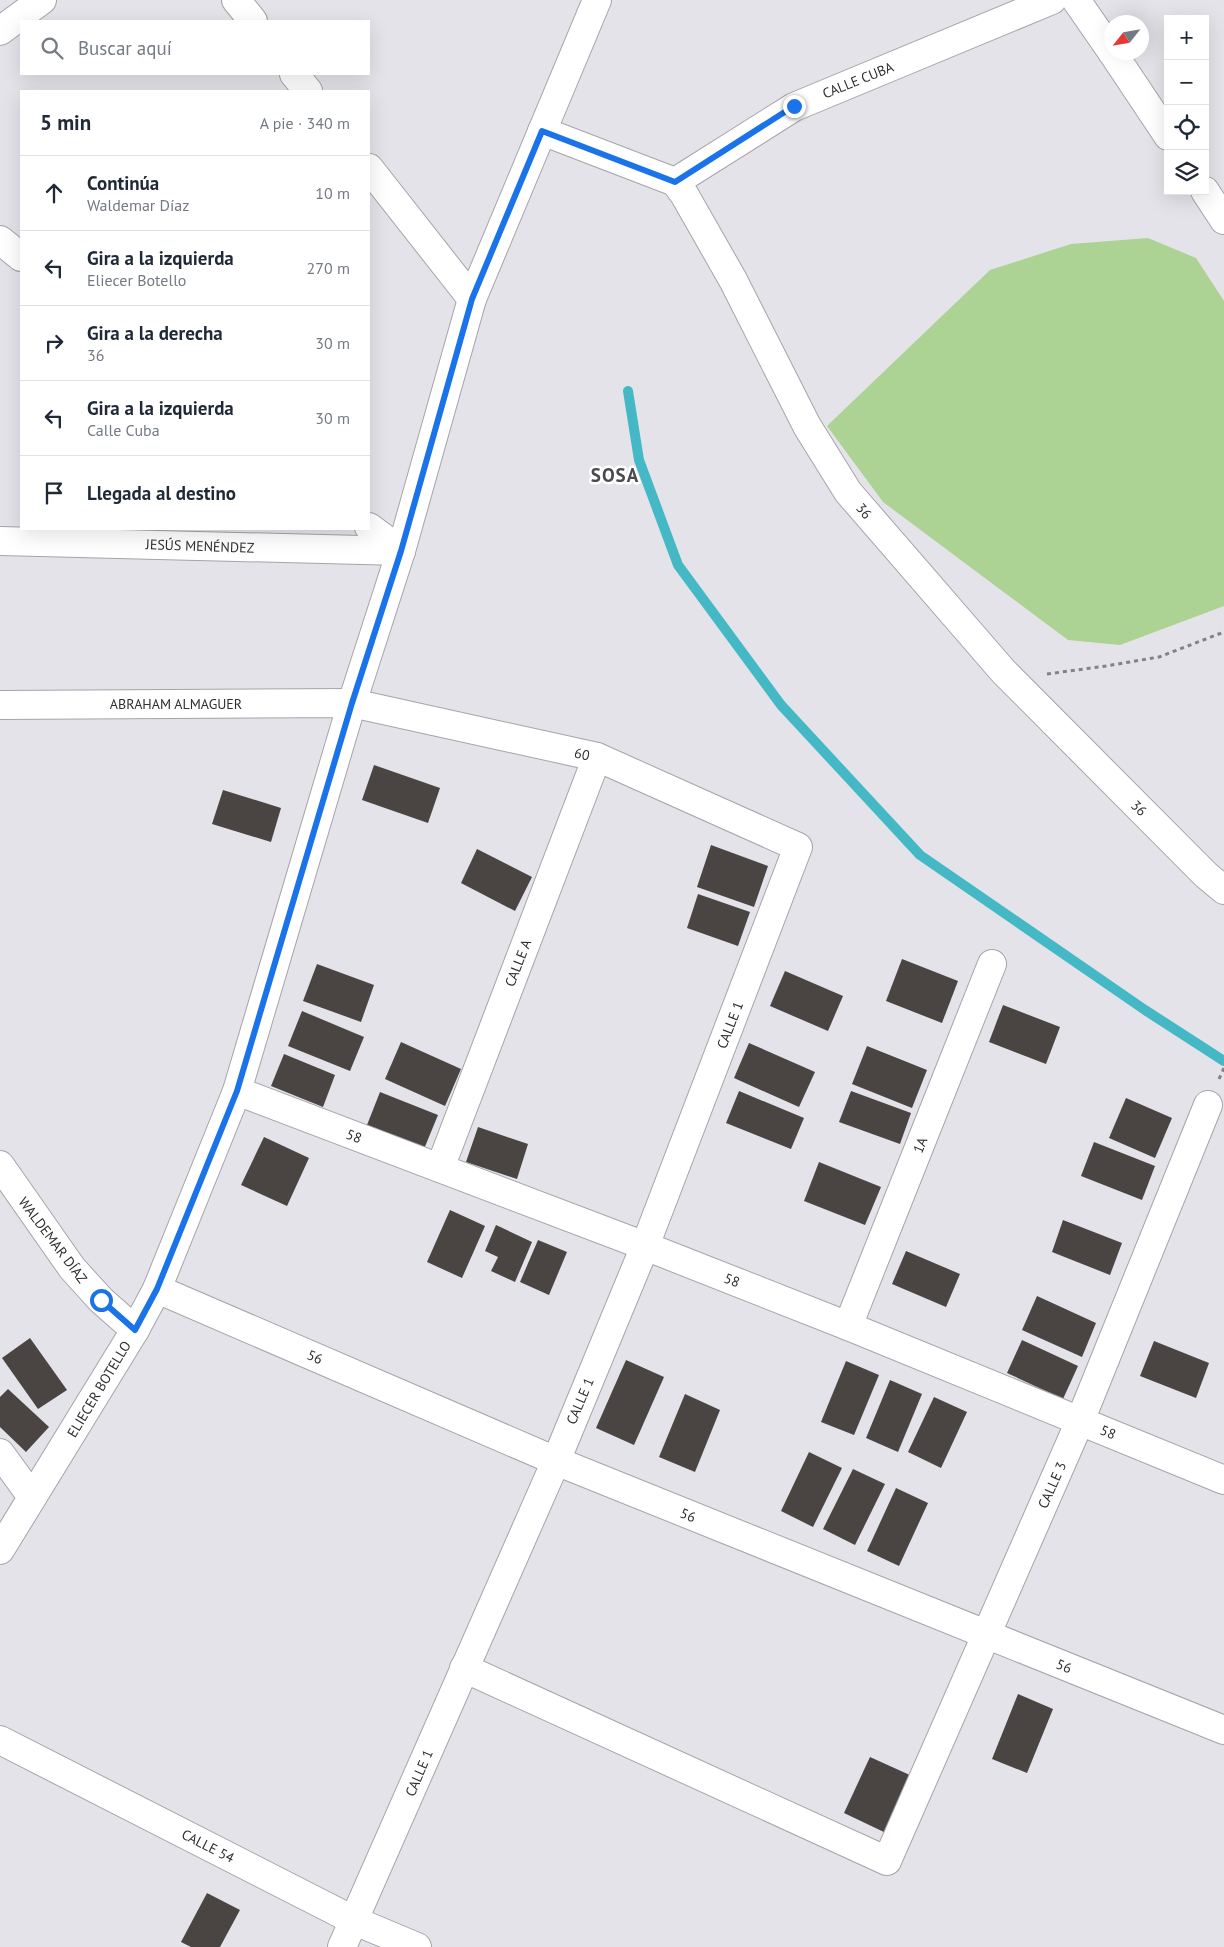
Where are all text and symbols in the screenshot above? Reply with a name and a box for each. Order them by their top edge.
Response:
north arrow [1104,15,1149,60]
map controls [1164,15,1209,195]
button: + [1164,15,1209,60]
search box [20,20,370,75]
icon: search [38,34,66,62]
text: Buscar aquí [78,36,172,60]
street label: CALLE CUBA [820,57,897,102]
button: − [1164,60,1209,105]
route end [783,95,806,118]
button: locate [1164,105,1209,150]
text: 5 min [40,109,91,136]
text: A pie · 340 m [260,113,350,133]
button: layers [1164,150,1209,195]
text: Continúa [87,171,159,195]
icon: ahead [40,179,68,207]
text: 10 m [315,183,350,203]
text: Waldemar Díaz [87,195,189,215]
text: Gira a la izquierda [87,246,234,270]
icon: left [40,254,68,282]
text: 270 m [307,258,350,278]
text: Eliecer Botello [87,270,186,290]
text: Gira a la derecha [87,321,223,345]
icon: right [40,329,68,357]
text: 30 m [315,333,350,353]
text: 36 [87,345,104,365]
text: Gira a la izquierda [87,396,234,420]
icon: left [40,404,68,432]
text: 30 m [315,408,350,428]
text: Calle Cuba [87,420,160,440]
district label: SOSA [591,463,639,487]
icon: arrive [40,479,68,507]
text: Llegada al destino [87,481,236,505]
street label: 36 [852,499,876,523]
street label: JESÚS MENÉNDEZ [144,535,255,557]
street label: ABRAHAM ALMAGUER [110,695,242,713]
street label: 60 [573,744,592,764]
street label: 36 [1127,796,1151,820]
street label: CALLE A [501,936,536,989]
street label: CALLE 1 [713,999,747,1051]
street label: 58 [344,1125,364,1147]
street label: 1A [909,1134,932,1156]
street label: WALDEMAR DÍAZ [15,1193,92,1287]
street label: 58 [722,1269,742,1291]
route start [90,1289,113,1312]
street label: ELIECER BOTELLO [63,1337,135,1441]
street label: 56 [304,1346,326,1368]
street label: CALLE 1 [562,1375,598,1427]
street label: 58 [1098,1421,1118,1443]
street label: CALLE 3 [1034,1459,1070,1511]
street label: 56 [678,1504,698,1526]
street label: 56 [1054,1655,1074,1677]
street label: CALLE 1 [401,1747,437,1799]
street label: CALLE 54 [179,1825,238,1867]

